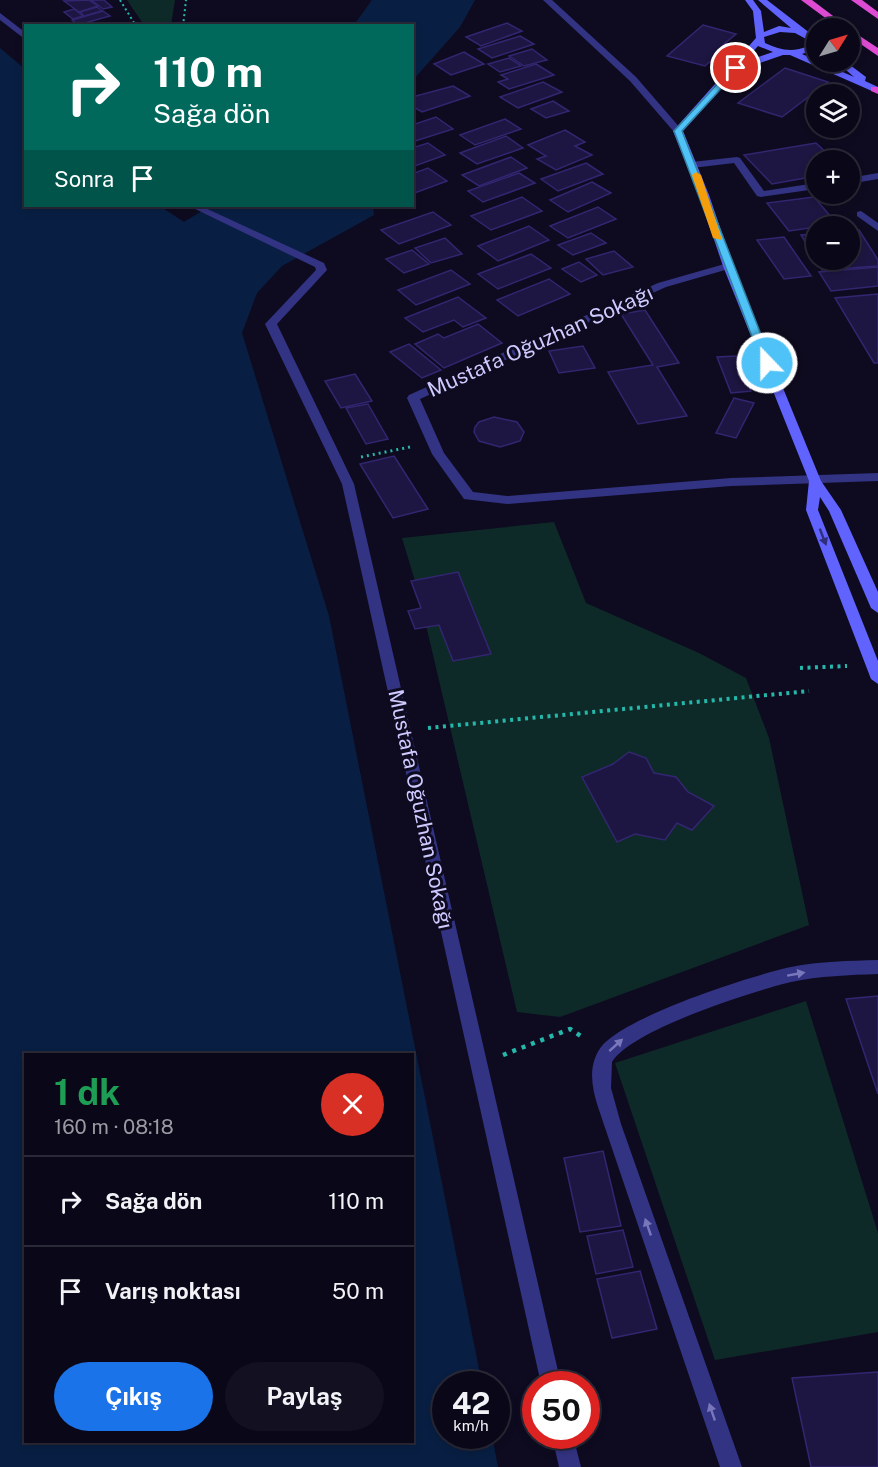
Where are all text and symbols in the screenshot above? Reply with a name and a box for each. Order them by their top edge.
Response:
north arrow [806,18,860,72]
map controls [806,18,860,270]
pin [710,42,761,93]
text: 110 m [153,47,263,96]
icon: right [54,48,132,126]
icon: arrive [719,51,752,84]
button: layers [806,84,860,138]
text: Sağa dön [153,97,270,129]
button: + [806,150,860,204]
icon: arrive [126,162,159,195]
text: Sonra [54,166,114,192]
button: − [806,216,860,270]
street label: Mustafa Oğuzhan Sokağı [423,280,657,402]
position arrow [735,331,799,395]
one-way arrow [818,528,828,546]
street label: Mustafa Oğuzhan Sokağı [383,687,459,931]
one-way arrow [787,969,806,978]
one-way arrow [608,1039,623,1052]
text: 1 dk [54,1071,120,1113]
button: close [321,1073,384,1136]
text: 160 m · 08:18 [54,1115,174,1139]
icon: right [54,1185,87,1218]
text: Sağa dön [105,1188,202,1214]
text: 110 m [328,1188,384,1214]
one-way arrow [642,1218,652,1236]
icon: arrive [54,1275,87,1308]
text: Varış noktası [105,1278,240,1304]
text: 50 m [332,1278,384,1304]
button: Çıkış [54,1362,213,1431]
button: Paylaş [225,1362,384,1431]
speed limit sign: 50 [522,1371,600,1449]
text: 42 [452,1385,490,1421]
one-way arrow [707,1403,716,1421]
text: km/h [453,1417,489,1434]

